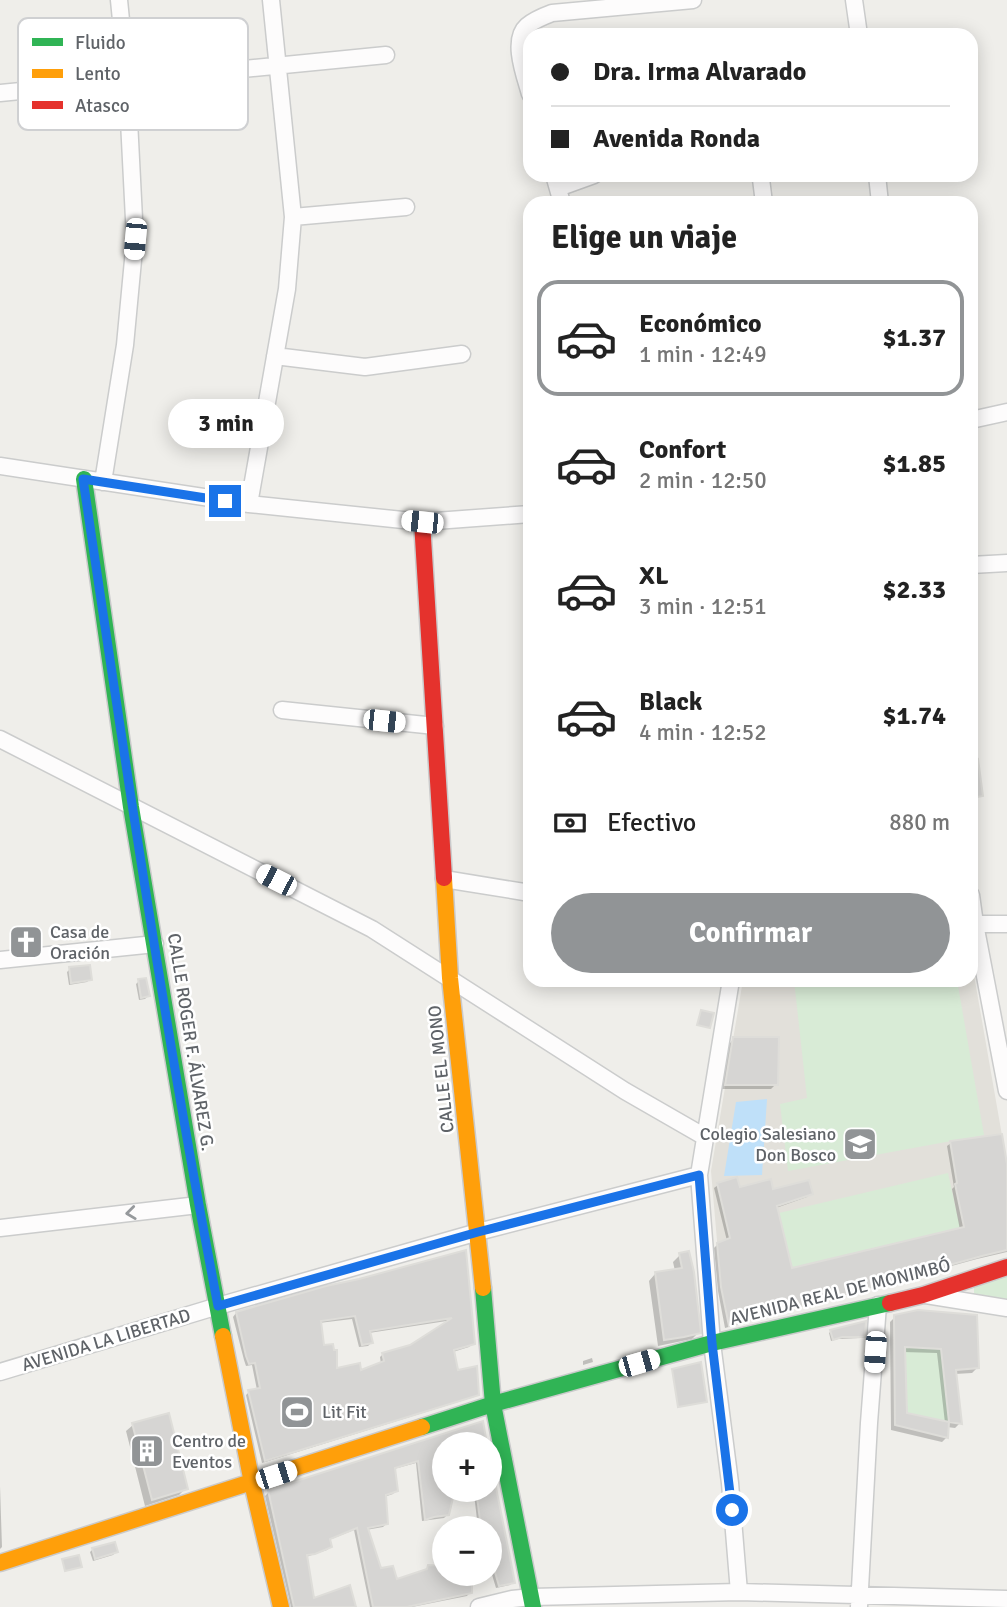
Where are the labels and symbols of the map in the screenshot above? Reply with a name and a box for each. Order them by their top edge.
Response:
legend [18,18,248,130]
text: Fluido [75,31,126,55]
text: Lento [75,62,121,86]
text: Atasco [75,94,130,118]
car [123,217,148,261]
callout: 3 min [167,400,283,448]
route end [209,485,241,517]
car [401,509,444,535]
car [363,708,406,734]
car [253,861,300,899]
place label: Casa de Oración [50,921,110,964]
church icon: Casa de Oración [7,923,45,961]
street label: CALLE ROGER F. ÁLVAREZ G. [163,931,219,1153]
street label: CALLE EL MONO [423,1004,459,1134]
place label: Colegio Salesiano Don Bosco [700,1123,836,1166]
school or university icon: Colegio Salesiano Don Bosco [841,1125,879,1163]
one-way arrow [125,1205,136,1220]
street label: AVENIDA REAL DE MONIMBÓ [727,1254,953,1330]
street label: AVENIDA LA LIBERTAD [19,1304,193,1376]
car [864,1330,887,1374]
car [616,1347,663,1379]
sports icon: Lit Fit [278,1393,316,1431]
place label: Lit Fit [322,1401,367,1423]
place label: Centro de Eventos [172,1430,246,1473]
building icon: Centro de Eventos [128,1432,166,1470]
car [253,1459,300,1491]
route start [716,1494,748,1526]

